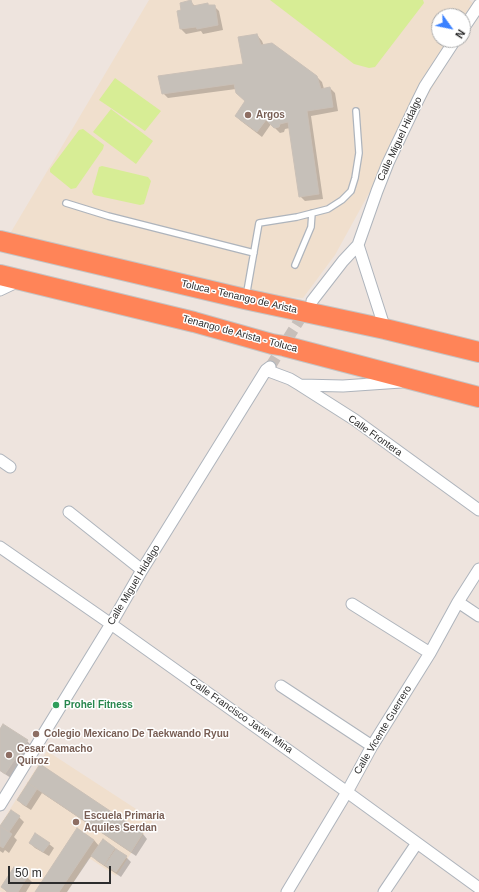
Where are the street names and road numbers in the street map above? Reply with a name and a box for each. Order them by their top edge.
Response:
street label: Calle Miguel Hidalgo [375,95,425,183]
street label: Toluca - Tenango de Arista [180,278,298,316]
street label: Tenango de Arista - Toluca [181,313,299,355]
street label: Calle Frontera [346,413,404,459]
street label: Calle Miguel Hidalgo [105,543,163,627]
street label: Calle Francisco Javier Mina [187,676,295,756]
street label: Calle Vicente Guerrero [352,683,414,777]

